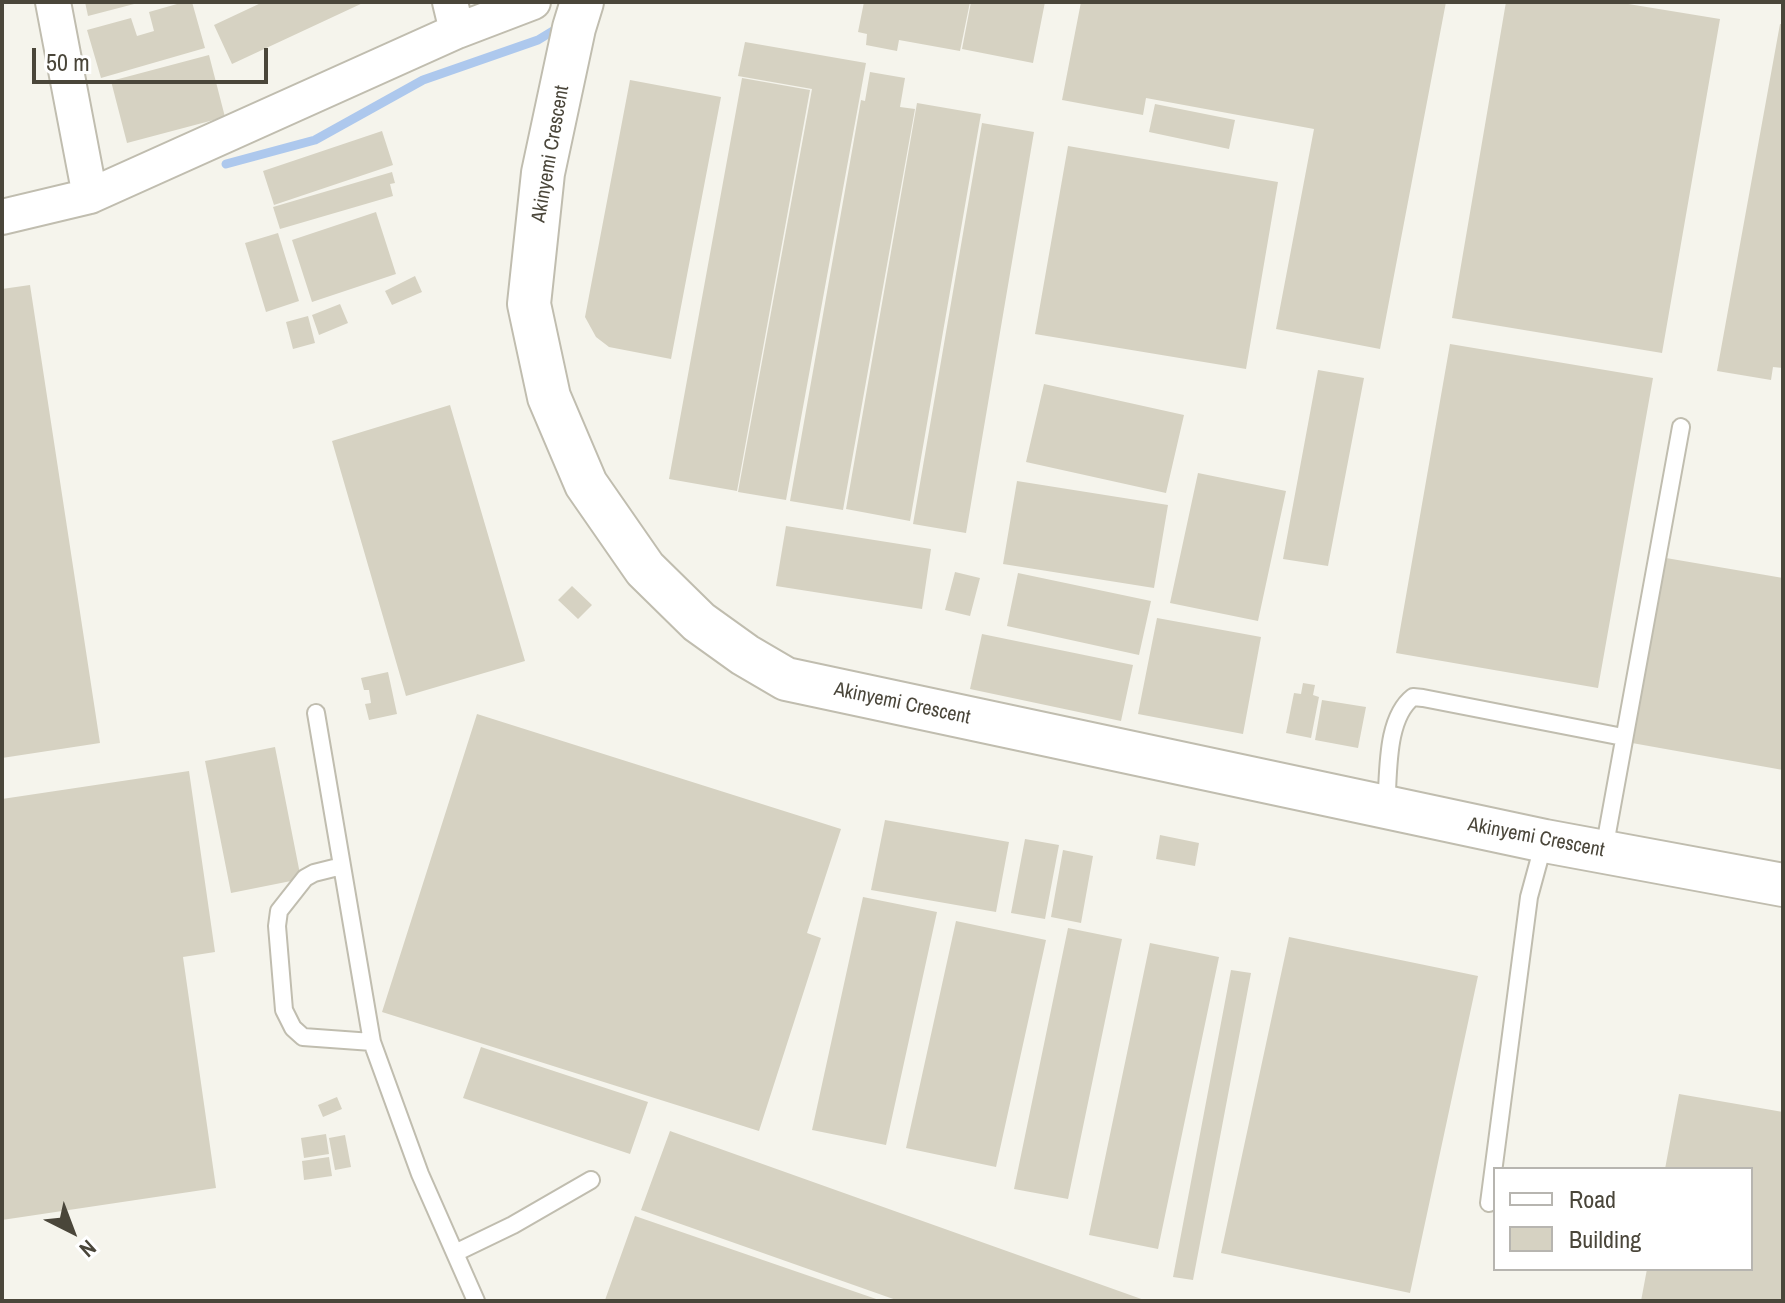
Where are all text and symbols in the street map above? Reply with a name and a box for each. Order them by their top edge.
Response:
scale bar [36,32,272,82]
text: 50 m [46,46,90,78]
street label: Akinyemi Crescent [527,84,575,224]
street label: Akinyemi Crescent [832,678,972,730]
street label: Akinyemi Crescent [1466,813,1606,863]
legend [1493,1167,1753,1271]
text: Road [1569,1183,1616,1215]
north arrow [32,1191,112,1271]
text: Building [1569,1223,1641,1255]
text: N [73,1233,103,1264]

